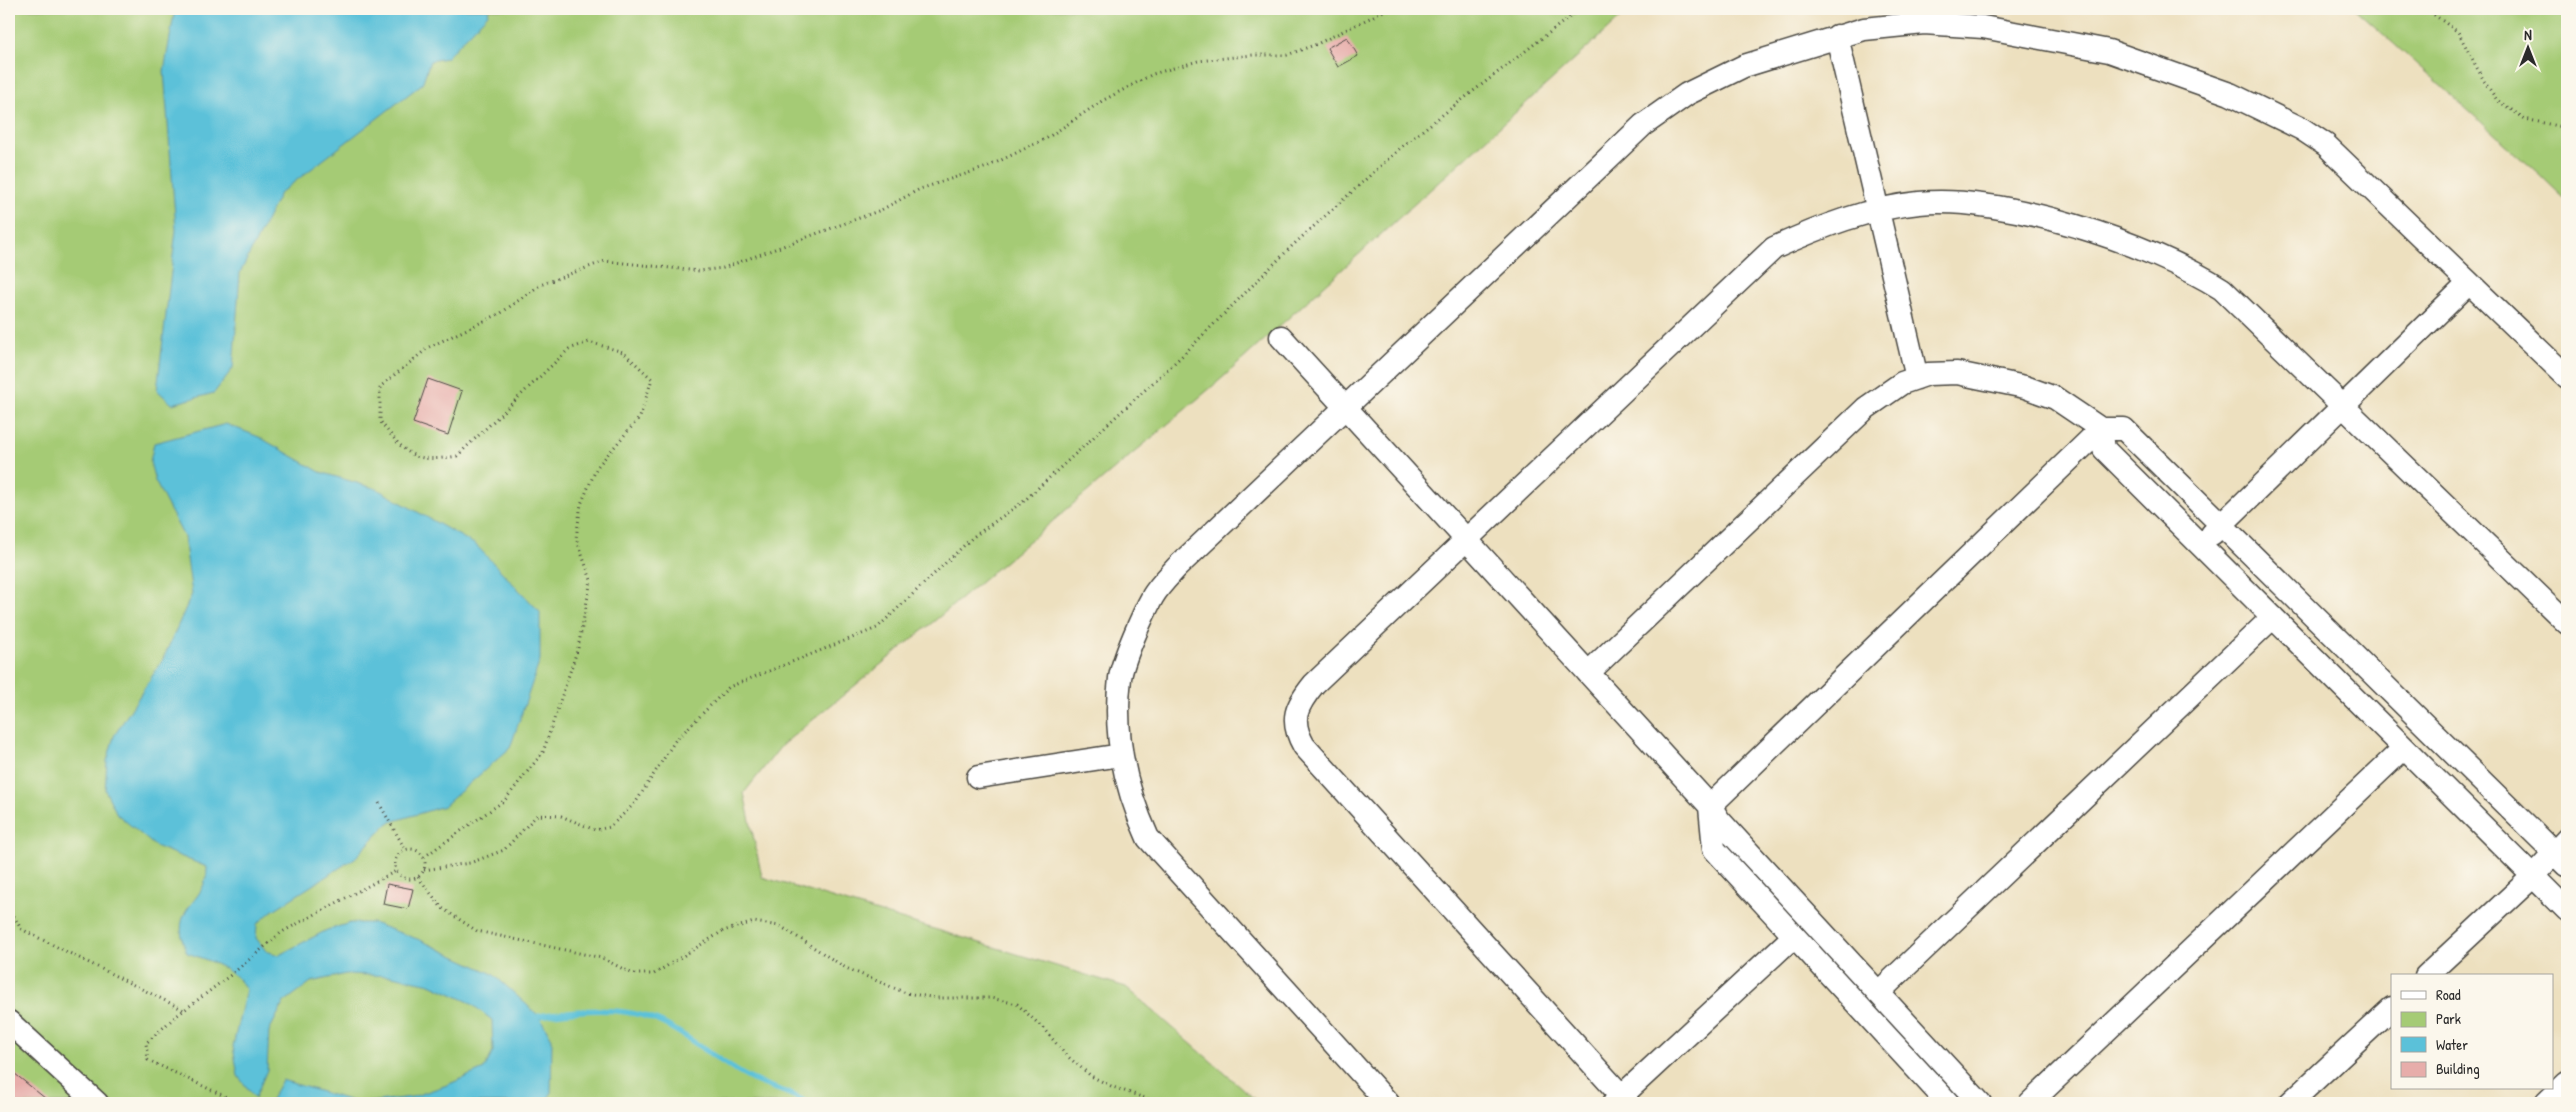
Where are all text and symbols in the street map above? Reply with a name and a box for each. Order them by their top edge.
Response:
north arrow [2504,22,2554,72]
text: N [2524,25,2532,44]
legend [2391,974,2554,1090]
text: Road [2436,984,2461,1005]
text: Park [2436,1008,2461,1029]
text: Water [2436,1034,2468,1055]
text: Building [2436,1058,2480,1079]

